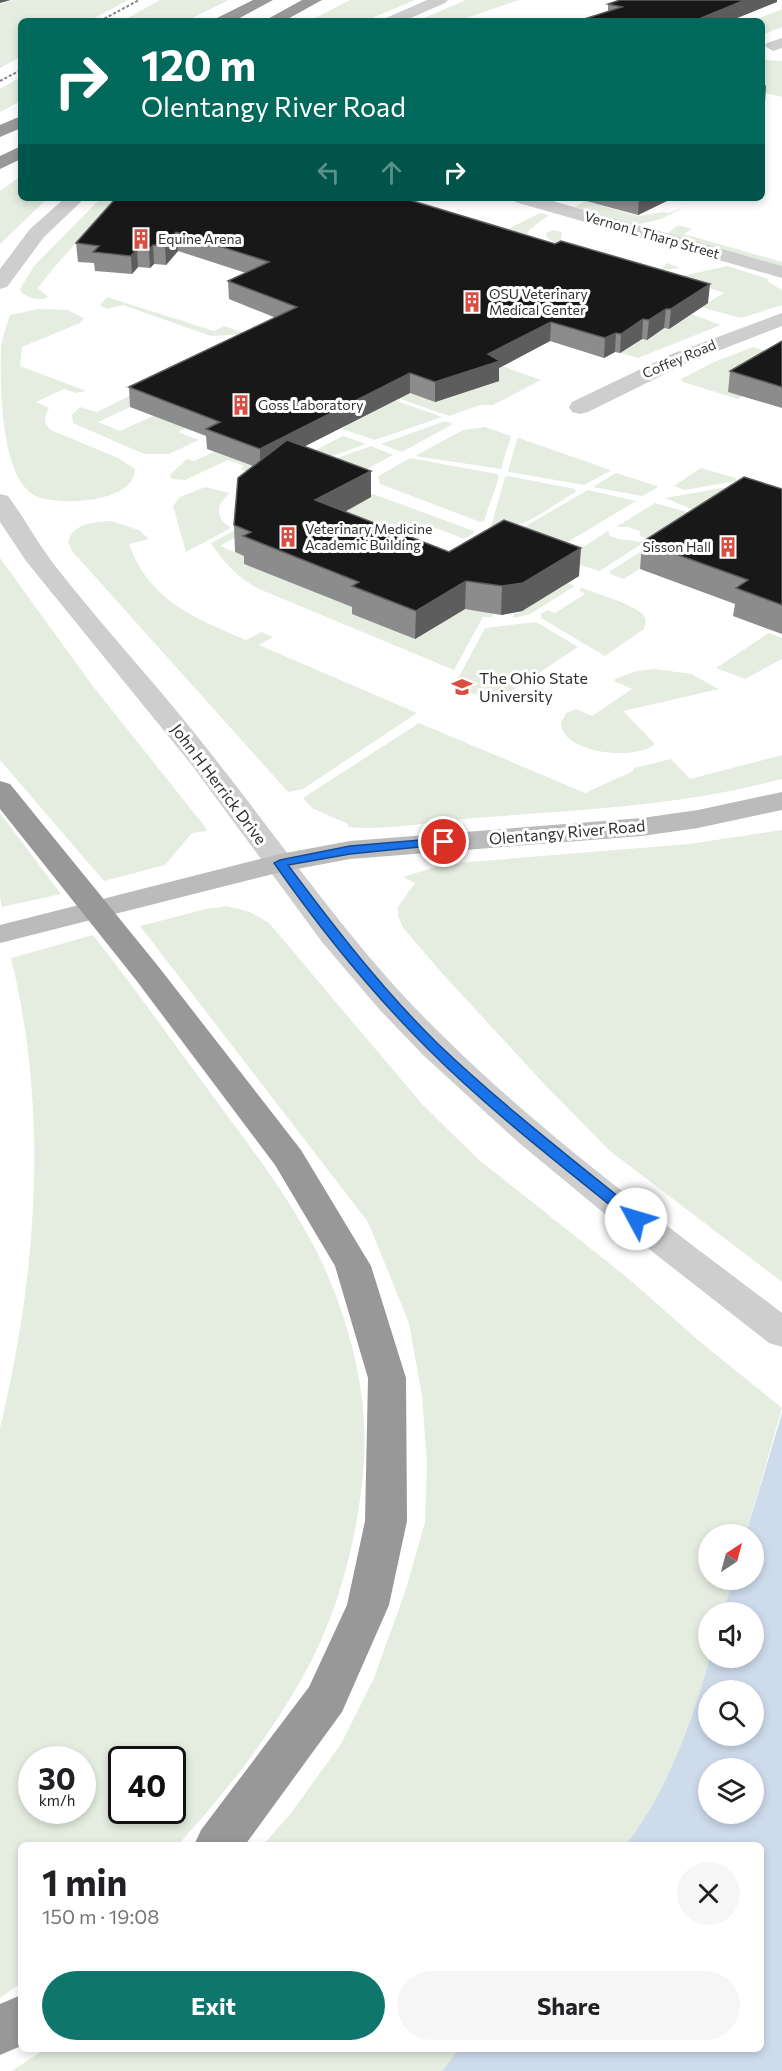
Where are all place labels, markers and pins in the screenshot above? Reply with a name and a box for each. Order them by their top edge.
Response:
building icon: Equine Arena [129,227,153,251]
place label: Equine Arena [158,230,242,247]
place label: OSU Veterinary Medical Center [489,285,588,318]
building icon: OSU Veterinary Medical Center [460,290,484,314]
building icon: Goss Laboratory [229,393,253,417]
place label: Goss Laboratory [258,396,364,413]
place label: Veterinary Medicine Academic Building [305,520,432,553]
building icon: Veterinary Medicine Academic Building [276,525,300,549]
building icon: Sisson Hall [716,535,740,559]
place label: Sisson Hall [642,538,711,555]
place label: The Ohio State University [479,668,588,705]
school or university icon: The Ohio State University [450,675,474,699]
pin [418,816,469,867]

